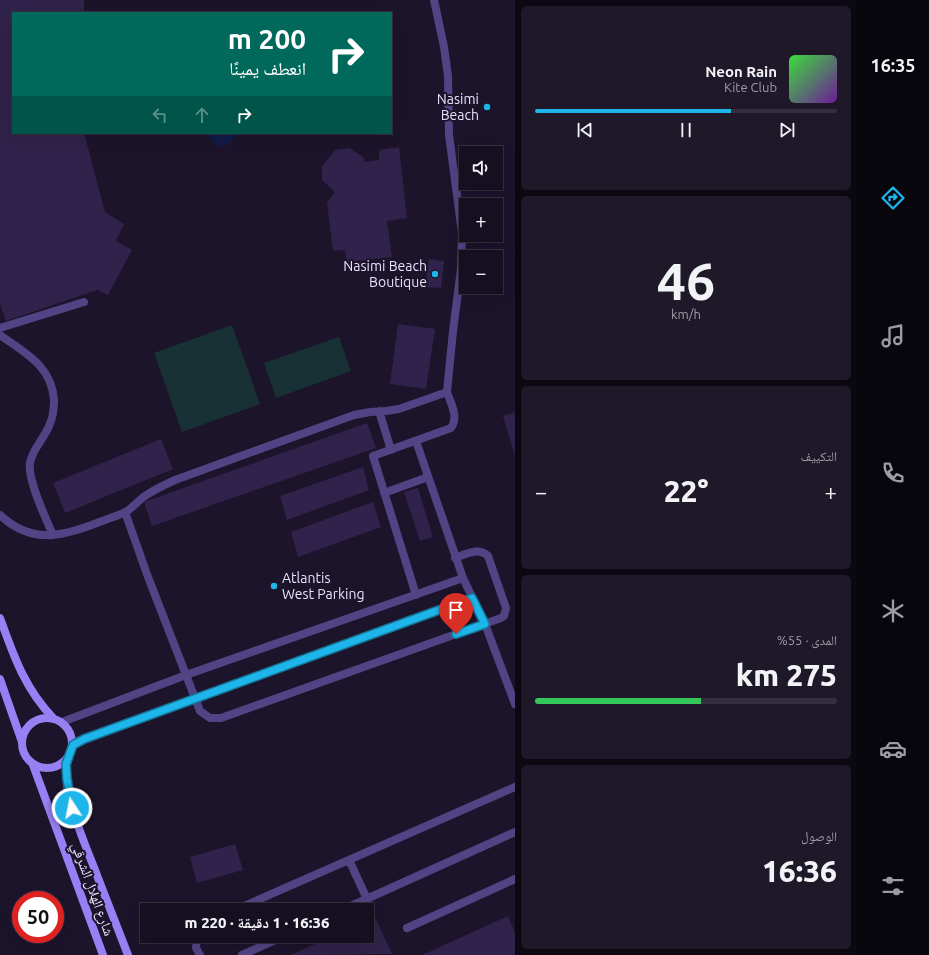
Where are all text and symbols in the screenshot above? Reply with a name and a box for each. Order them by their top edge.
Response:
text: 200 m [228,23,306,54]
icon: right [320,28,372,80]
text: 16:35 [870,55,916,75]
text: انعطف يمينًا [229,58,306,78]
text: Neon Rain [705,63,777,80]
text: Kite Club [724,80,777,94]
place label: Nasimi Beach [437,91,479,123]
marker: Nasimi Beach [482,102,492,112]
icon: left [149,104,171,126]
icon: ahead [191,104,213,126]
icon: right [233,104,255,126]
icon: previous [574,119,596,141]
icon: pause [675,119,697,141]
icon: next [776,119,798,141]
map controls [459,146,503,294]
button: sound [459,146,503,190]
icon: directions [879,184,907,212]
button: + [459,198,503,242]
button: − [459,250,503,294]
text: 46 [657,252,715,310]
place label: Nasimi Beach Boutique [343,258,427,290]
marker: Nasimi Beach Boutique [430,269,440,279]
text: km/h [671,307,701,321]
icon: music [879,322,907,350]
text: التكييف [801,449,837,463]
icon: phone [879,459,907,487]
text: 22° [664,474,708,508]
text: − [535,479,547,504]
text: + [825,479,837,504]
place label: Atlantis West Parking [282,570,365,602]
marker: Atlantis West Parking [269,581,279,591]
pin [439,593,473,634]
icon: climate [879,597,907,625]
icon: arrive [445,599,467,621]
text: المدى · 55% [777,633,837,647]
text: 275 km [736,658,837,692]
icon: car [879,735,907,763]
position arrow [51,787,93,829]
text: الوصول [801,829,837,843]
street label: شارع الهلال الشرقي [65,840,117,939]
text: 16:36 [762,854,837,888]
icon: filters [879,872,907,900]
speed limit sign: 50 [12,891,64,943]
text: 16:36 · 1 دقيقة · 220 m [185,914,329,931]

